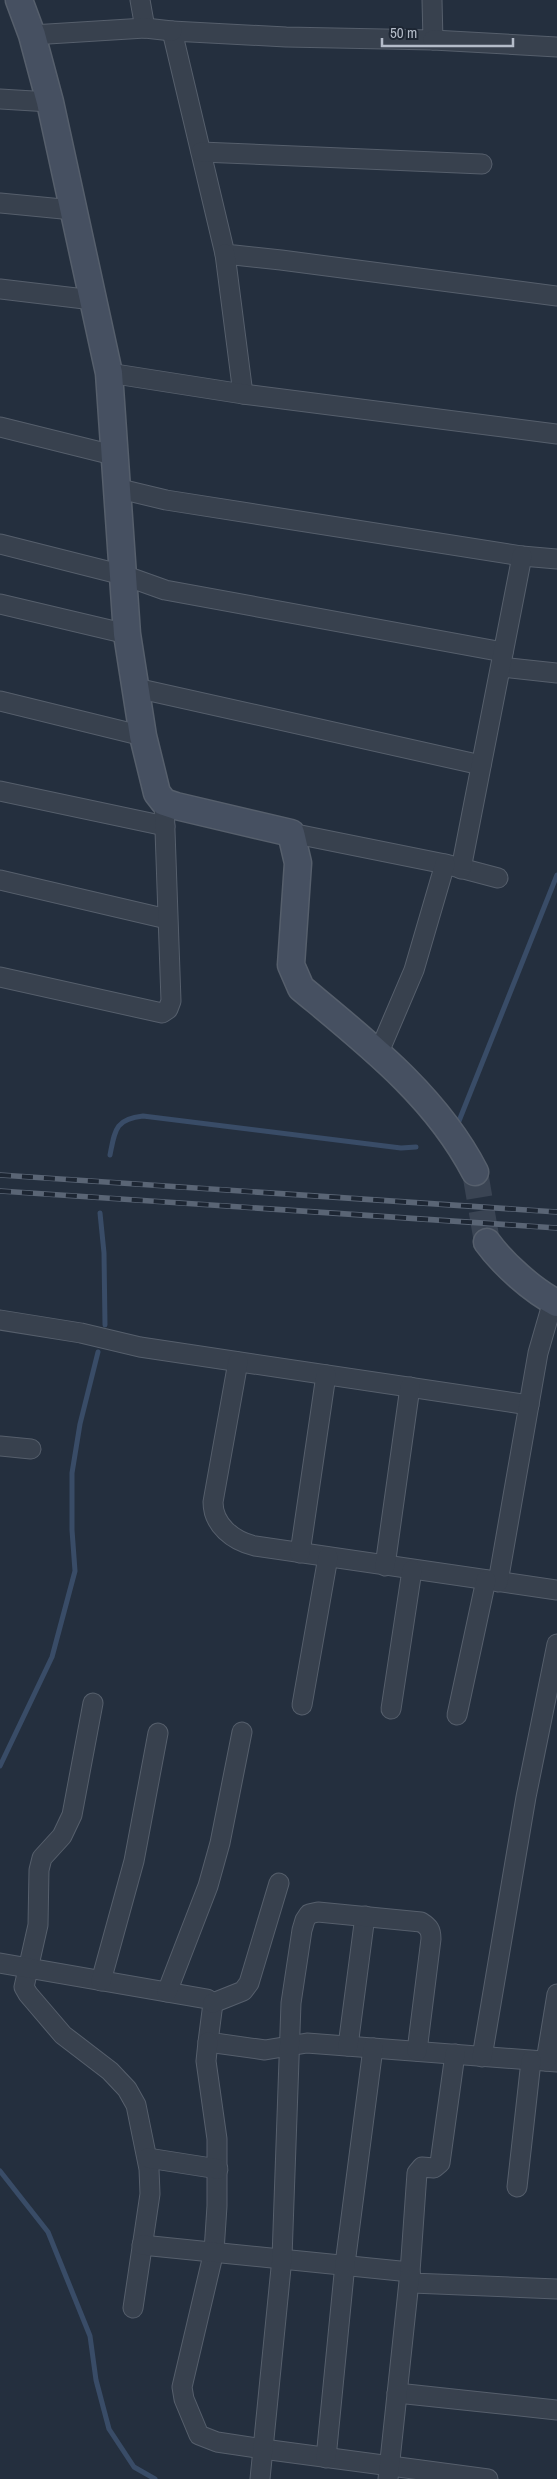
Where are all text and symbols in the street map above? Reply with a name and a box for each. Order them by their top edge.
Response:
scale bar [382,15,513,47]
text: 50 m [390,22,417,43]

